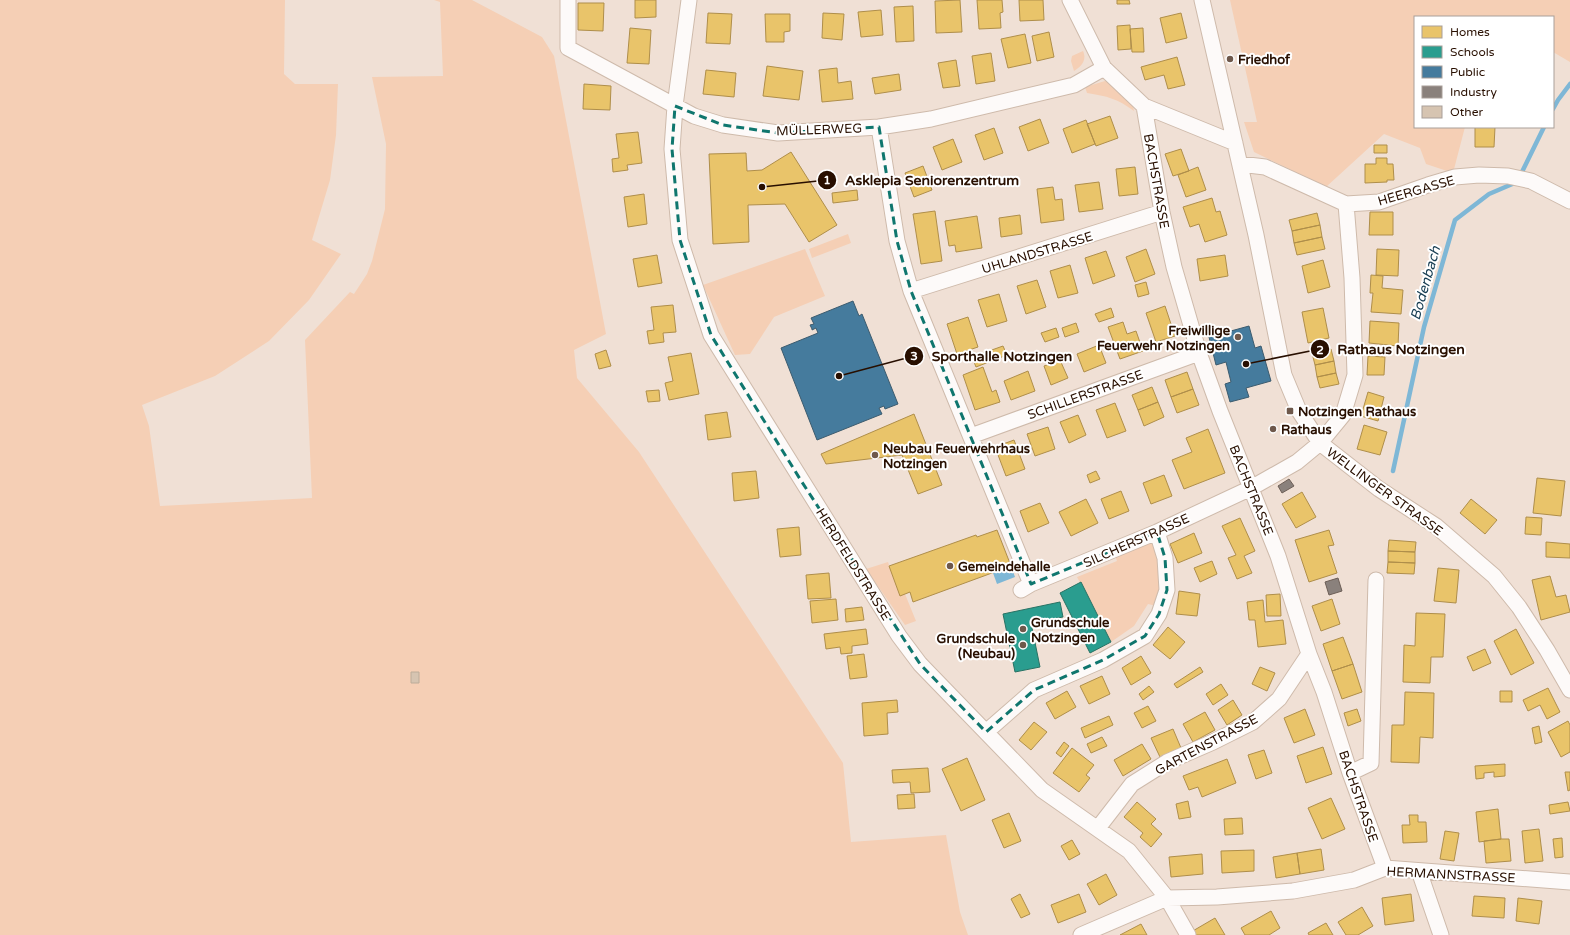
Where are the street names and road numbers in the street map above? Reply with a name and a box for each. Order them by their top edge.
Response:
street label: MÜLLERWEG [776,121,862,139]
street label: BACHSTRASSE [1140,132,1172,230]
street label: HEERGASSE [1376,172,1457,210]
street label: UHLANDSTRASSE [980,228,1095,277]
street label: SCHILLERSTRASSE [1025,367,1145,423]
street label: BACHSTRASSE [1226,443,1276,538]
street label: WELLINGER STRASSE [1323,444,1446,539]
street label: HERDFELDSTRASSE [812,505,894,624]
street label: SILCHERSTRASSE [1081,510,1192,571]
street label: GARTENSTRASSE [1152,711,1261,779]
street label: BACHSTRASSE [1335,748,1381,844]
street label: HERMANNSTRASSE [1386,864,1516,886]

